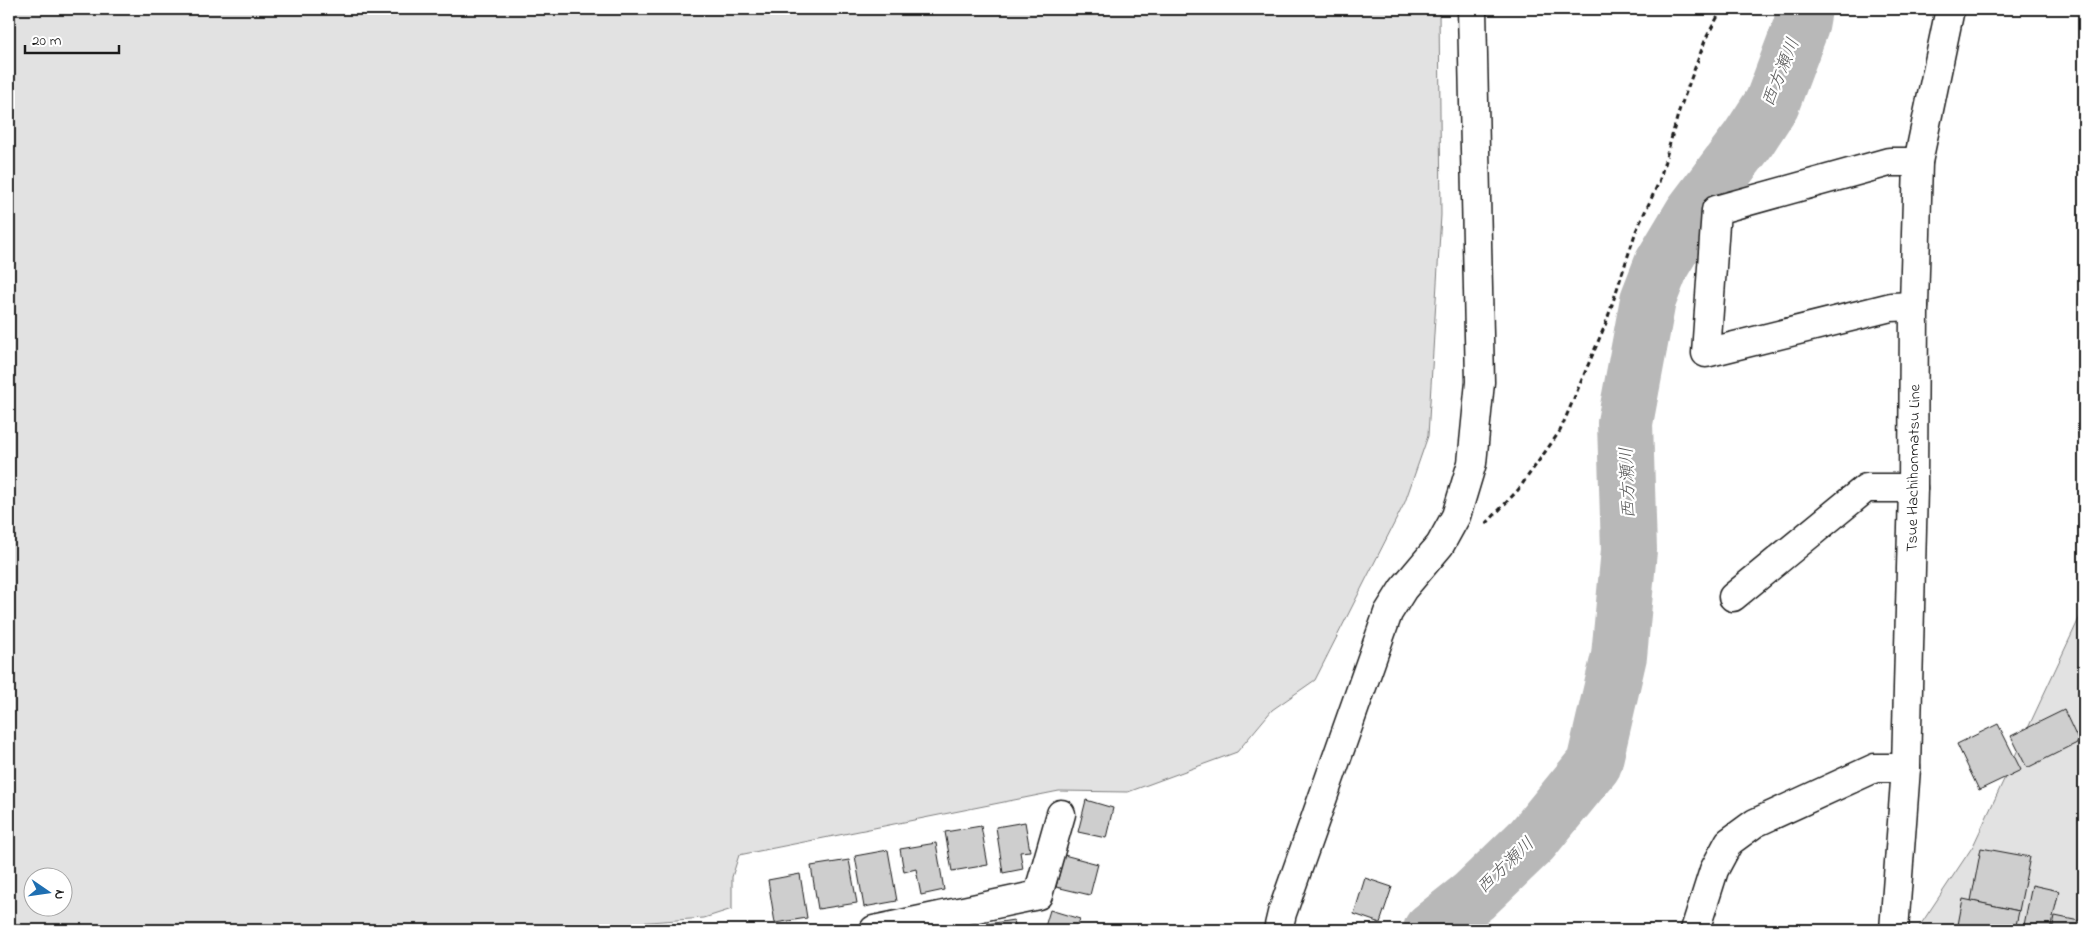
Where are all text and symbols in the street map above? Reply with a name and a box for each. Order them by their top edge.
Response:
scale bar [25,22,119,54]
text: 20 m [32,30,62,52]
water label: 西方瀬川 [1756,35,1807,111]
street label: Tsue Hachihonmatsu Line [1901,383,1927,552]
water label: 西方瀬川 [1615,446,1643,519]
water label: 西方瀬川 [1471,832,1541,901]
north arrow [22,866,72,916]
text: N [48,888,70,902]

